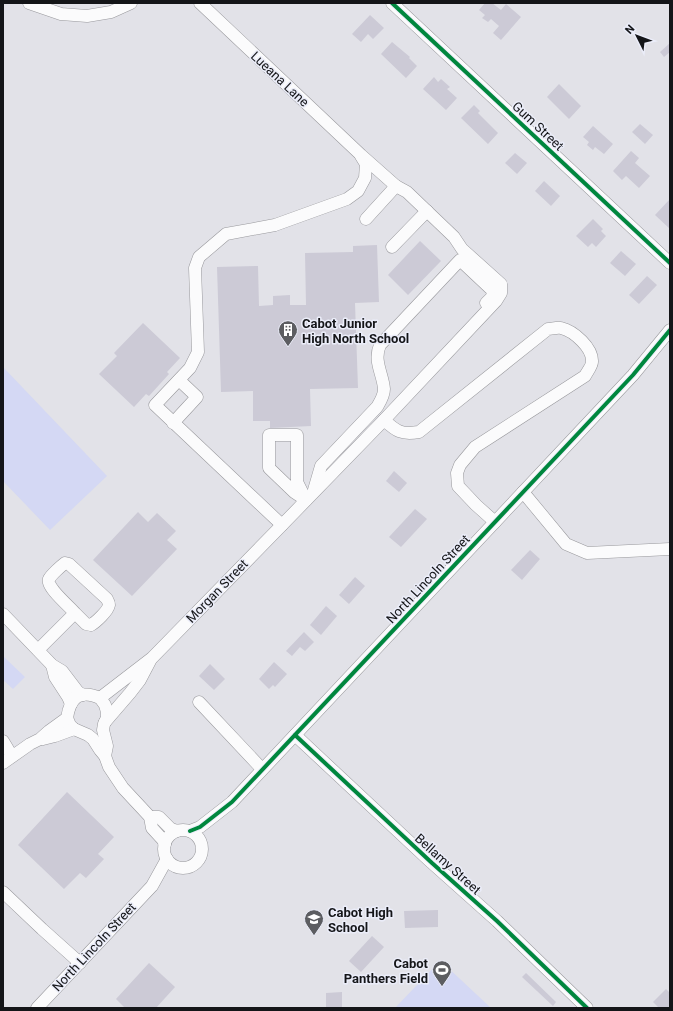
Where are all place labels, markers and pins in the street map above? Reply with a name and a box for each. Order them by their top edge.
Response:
place label: Cabot Junior High North School [302,316,409,346]
building icon: Cabot Junior High North School [277,319,299,347]
place label: Cabot High School [328,905,393,935]
school or university icon: Cabot High School [303,908,325,936]
place label: Cabot Panthers Field [344,956,429,986]
sports icon: Cabot Panthers Field [431,959,453,987]

